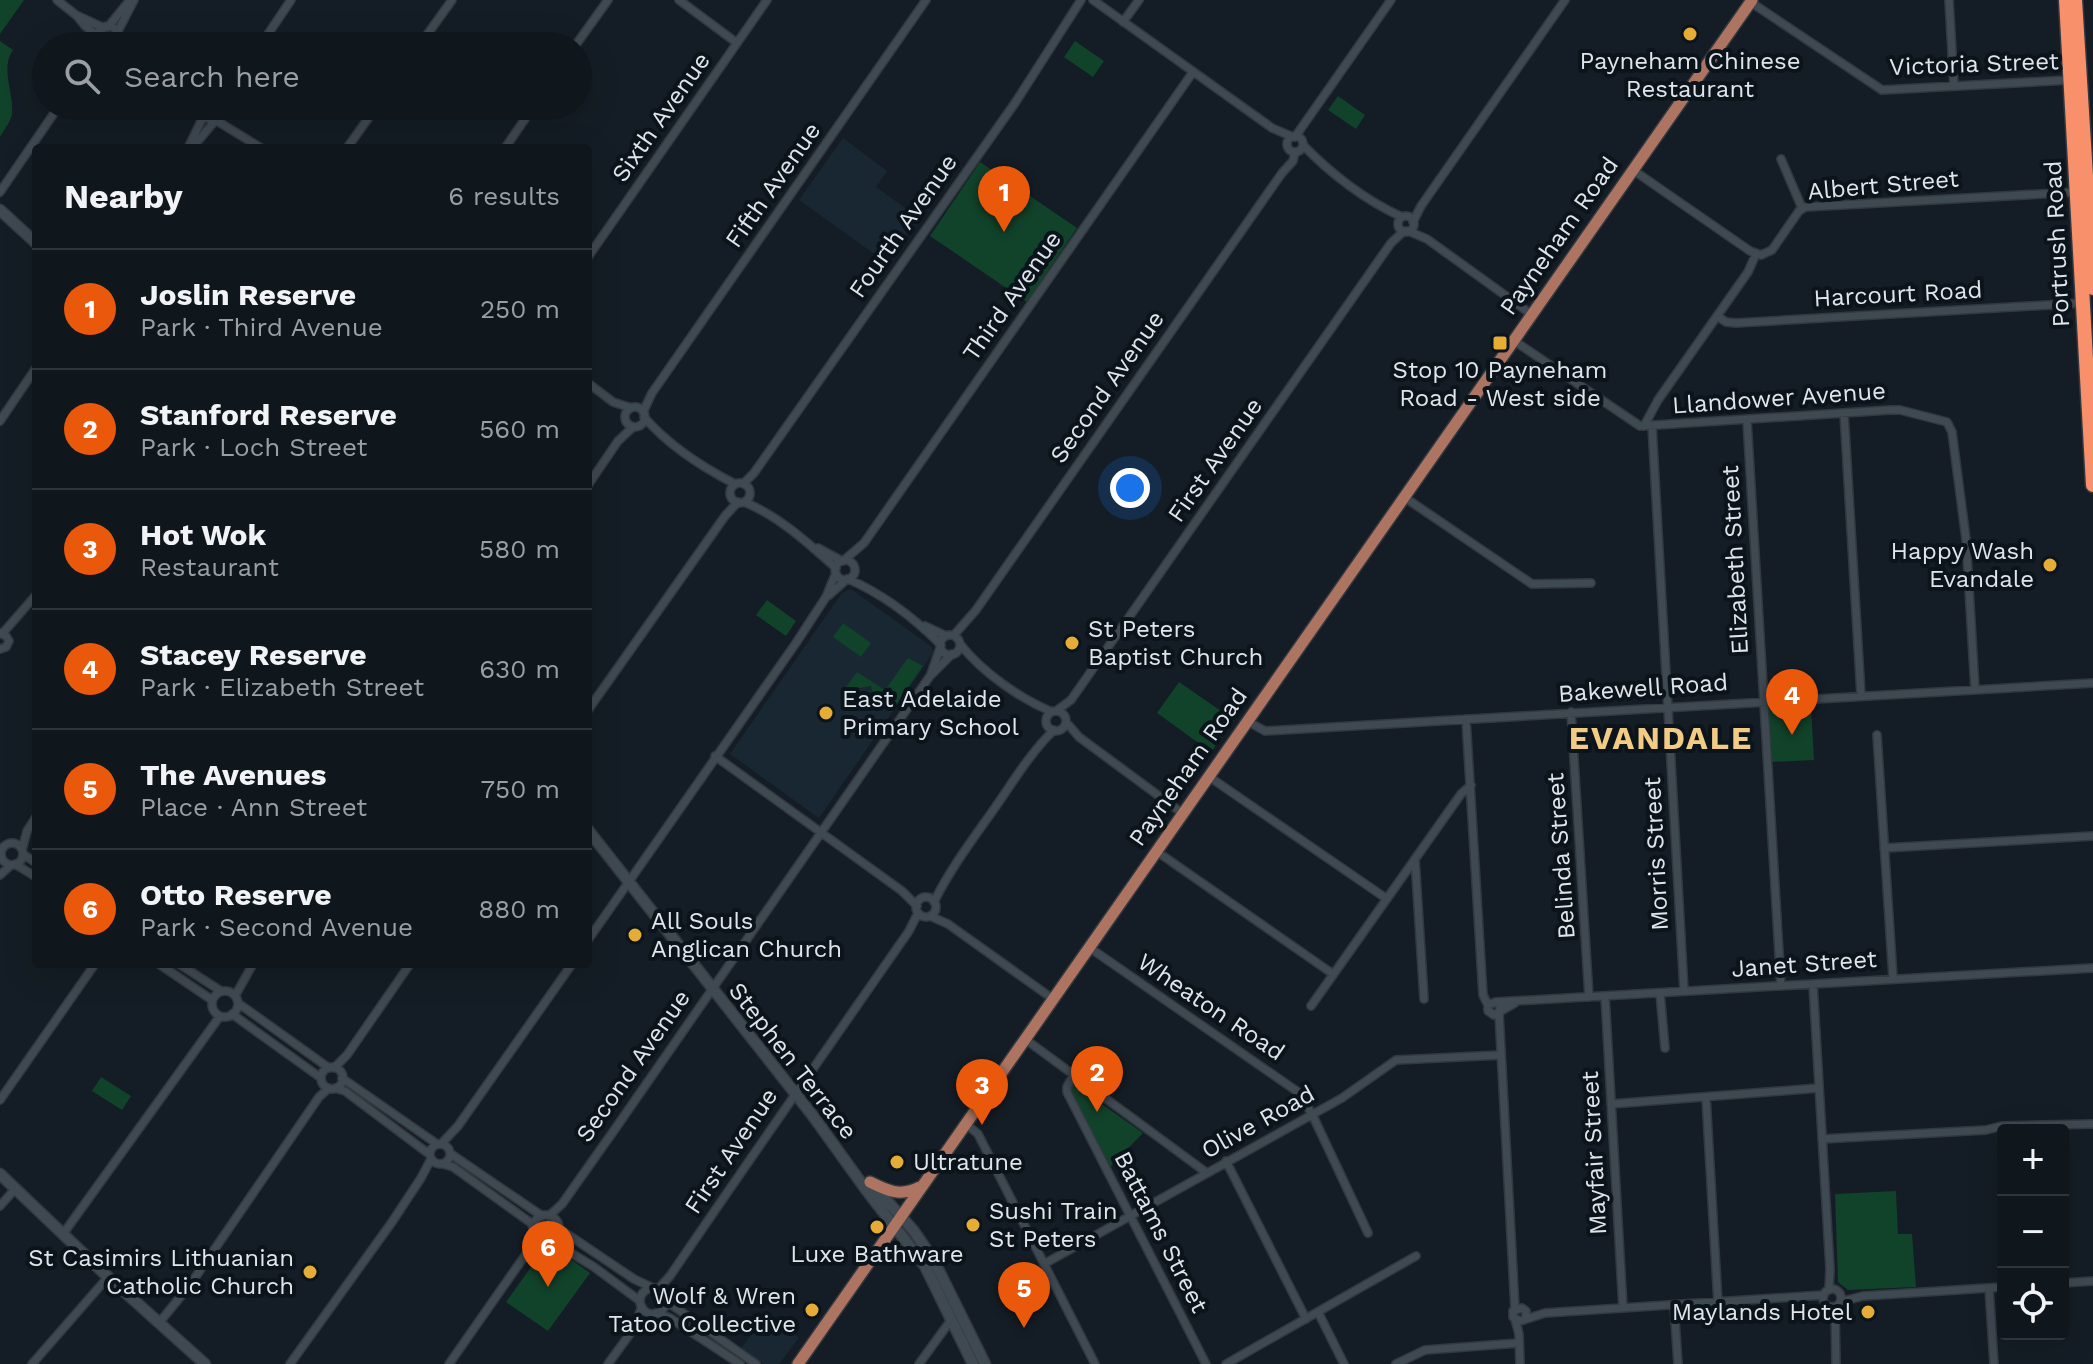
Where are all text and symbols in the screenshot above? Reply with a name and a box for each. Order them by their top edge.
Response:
marker: Payneham Chinese Restaurant [1681,25,1699,43]
search box [32,32,592,120]
street label: Sixth Avenue [606,47,716,187]
place label: Payneham Chinese Restaurant [1579,47,1801,103]
street label: Victoria Street [1889,47,2059,81]
icon: search [60,54,104,98]
text: Search here [124,59,300,94]
street label: Fifth Avenue [720,117,826,253]
street label: Fourth Avenue [843,149,963,303]
street label: Payneham Road [1494,152,1624,320]
street label: Portrush Road [2039,160,2075,328]
street label: Albert Street [1806,164,1960,206]
pin: 1 [978,166,1030,232]
text: Nearby [64,176,183,216]
text: 6 results [448,181,560,211]
street label: Third Avenue [957,226,1067,366]
street label: Harcourt Road [1813,276,1983,312]
text: Joslin Reserve [140,277,356,312]
text: 1 [84,294,96,324]
text: 250 m [480,294,560,324]
street label: Second Avenue [1044,306,1170,468]
text: Park · Third Avenue [140,312,383,342]
marker: Stop 10 Payneham Road - West side [1491,334,1509,352]
place label: Stop 10 Payneham Road - West side [1393,356,1608,412]
street label: Llandower Avenue [1671,377,1887,419]
street label: First Avenue [1162,393,1268,527]
text: Stanford Reserve [140,397,397,432]
text: 2 [82,414,98,444]
text: 560 m [479,414,560,444]
text: Park · Loch Street [140,432,368,462]
street label: Elizabeth Street [1716,465,1754,655]
your location [1110,468,1150,508]
text: Hot Wok [140,517,266,552]
text: 3 [82,534,98,564]
text: 580 m [479,534,560,564]
place label: Happy Wash Evandale [1891,537,2034,593]
text: Restaurant [140,552,279,582]
marker: Happy Wash Evandale [2041,556,2059,574]
place label: St Peters Baptist Church [1088,615,1263,671]
marker: St Peters Baptist Church [1063,634,1081,652]
text: Stacey Reserve [140,637,367,672]
text: 4 [82,654,98,684]
text: 630 m [479,654,560,684]
street label: Bakewell Road [1557,668,1729,708]
pin: 4 [1766,669,1818,735]
text: Park · Elizabeth Street [140,672,424,702]
street label: Payneham Road [1123,683,1253,851]
place label: East Adelaide Primary School [842,685,1020,741]
marker: East Adelaide Primary School [817,704,835,722]
district label: EVANDALE [1569,719,1753,757]
text: The Avenues [140,757,327,792]
street label: Belinda Street [1541,772,1581,940]
text: 5 [82,774,98,804]
text: 750 m [480,774,560,804]
street label: Morris Street [1638,776,1674,932]
text: Place · Ann Street [140,792,367,822]
text: Otto Reserve [140,877,332,912]
text: 6 [82,894,98,924]
text: 880 m [478,894,560,924]
place label: All Souls Anglican Church [651,907,842,963]
text: Park · Second Avenue [140,912,413,942]
marker: All Souls Anglican Church [626,926,644,944]
street label: Janet Street [1730,945,1878,983]
street label: Wheaton Road [1132,948,1290,1066]
street label: Stephen Terrace [723,977,863,1145]
street label: Second Avenue [570,985,696,1147]
pin: 2 [1071,1046,1123,1112]
pin: 3 [956,1059,1008,1125]
street label: Mayfair Street [1576,1070,1612,1236]
street label: Olive Road [1197,1080,1319,1164]
street label: First Avenue [679,1083,783,1219]
map controls [1997,1124,2069,1340]
button: + [1997,1124,2069,1196]
street label: Battams Street [1108,1147,1214,1317]
place label: Ultratune [913,1148,1023,1176]
marker: Ultratune [888,1153,906,1171]
button: − [1997,1196,2069,1268]
place label: Sushi Train St Peters [989,1197,1118,1253]
marker: Sushi Train St Peters [964,1216,982,1234]
marker: Luxe Bathware [868,1218,886,1236]
pin: 6 [522,1221,574,1287]
place label: Luxe Bathware [790,1240,964,1268]
place label: St Casimirs Lithuanian Catholic Church [28,1244,294,1300]
pin: 5 [998,1262,1050,1328]
marker: St Casimirs Lithuanian Catholic Church [301,1263,319,1281]
button: locate [1997,1268,2069,1340]
place label: Wolf & Wren Tatoo Collective [608,1282,796,1338]
place label: Maylands Hotel [1672,1298,1853,1326]
marker: Wolf & Wren Tatoo Collective [803,1301,821,1319]
marker: Maylands Hotel [1859,1303,1877,1321]

